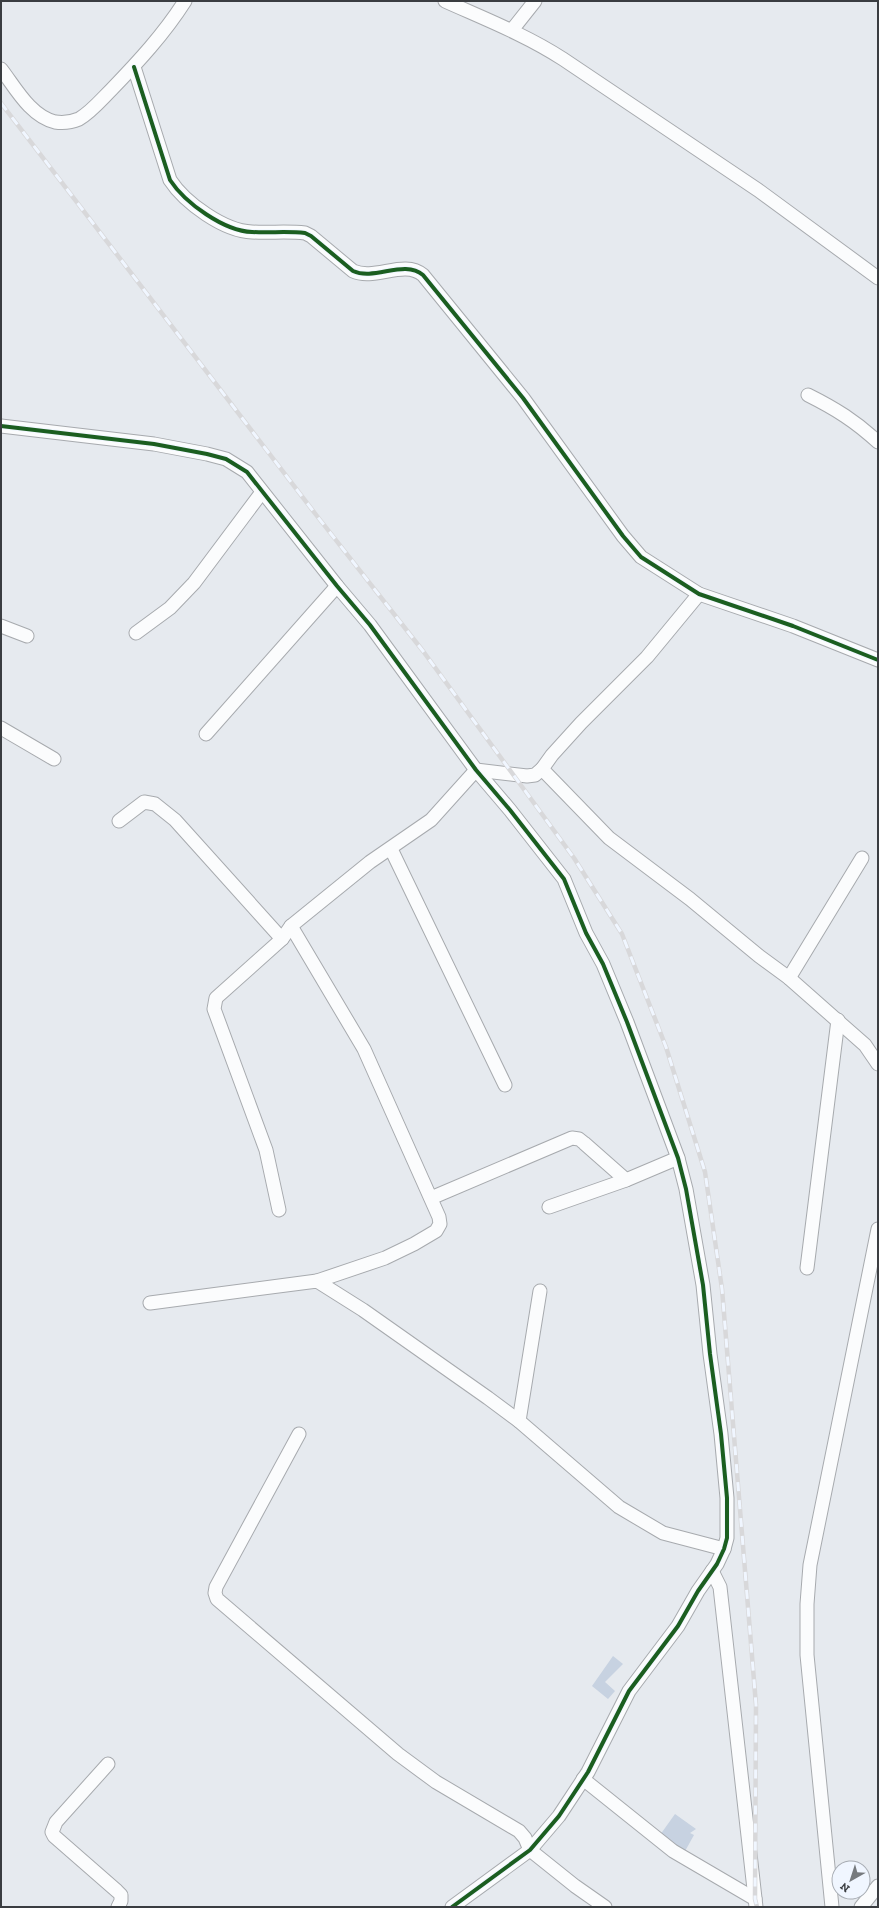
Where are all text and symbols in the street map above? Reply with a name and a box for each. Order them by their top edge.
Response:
north arrow [831,1860,871,1900]
text: N [837,1879,852,1895]

